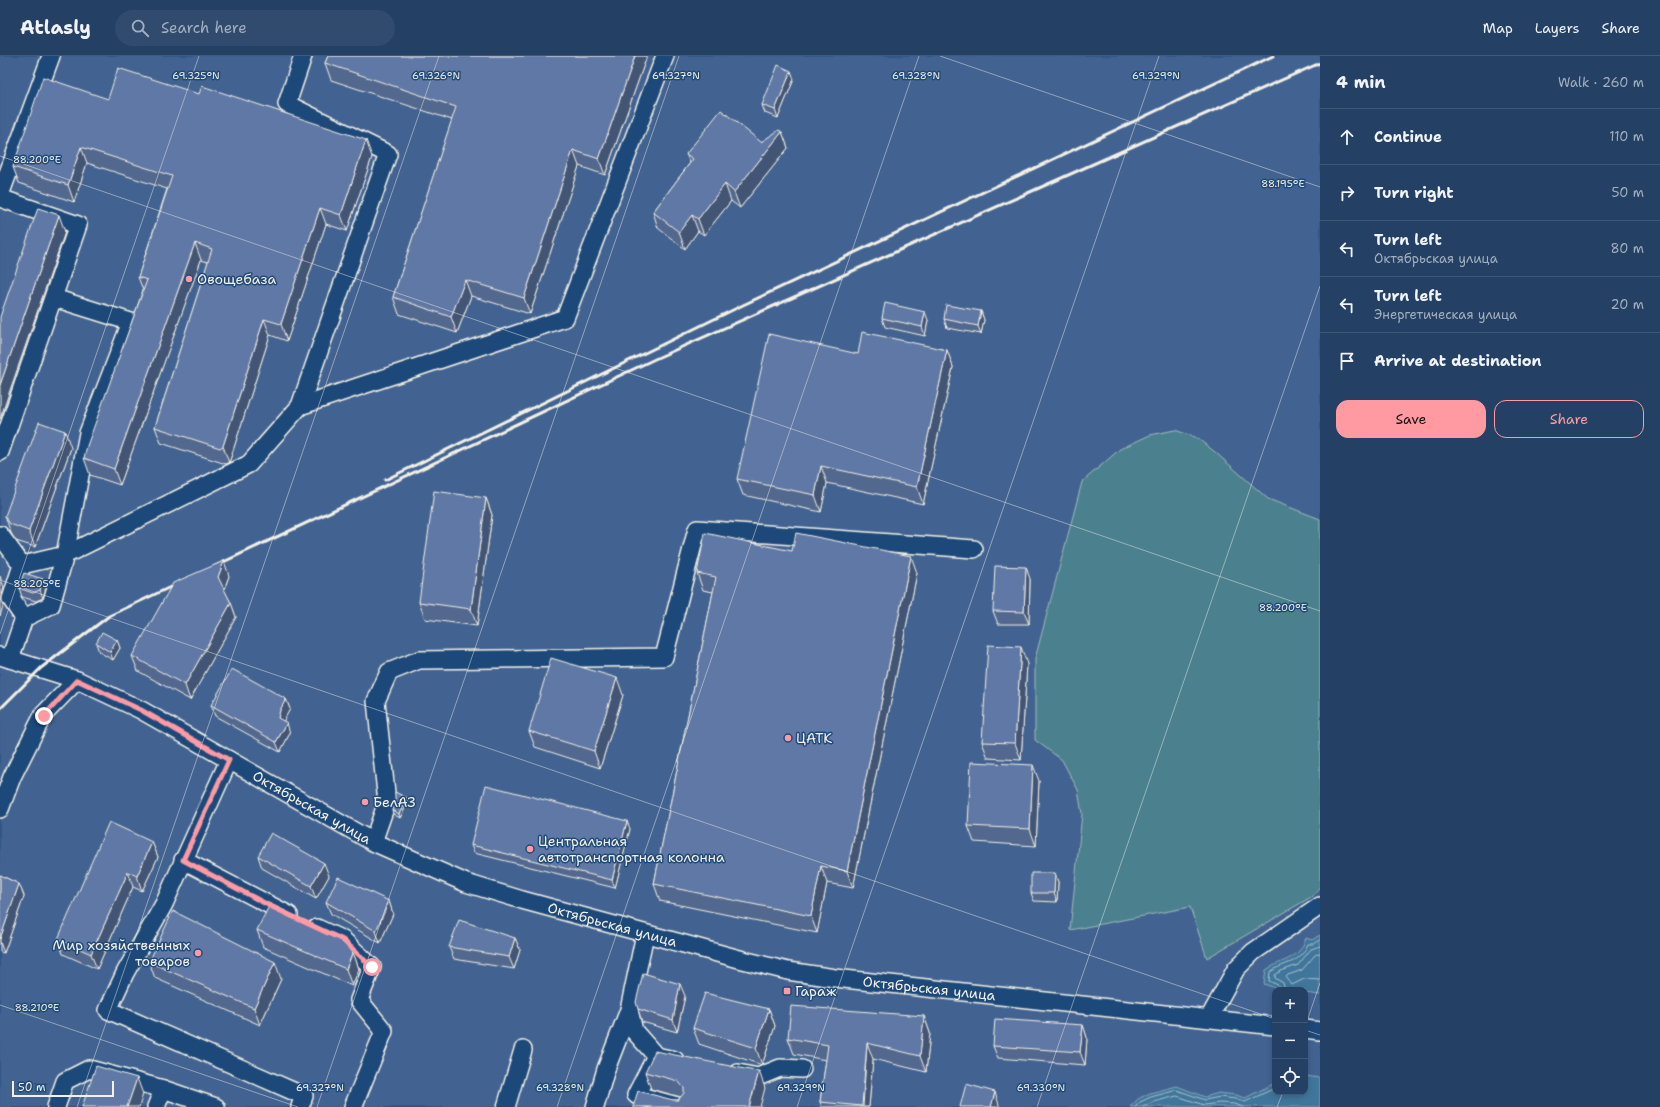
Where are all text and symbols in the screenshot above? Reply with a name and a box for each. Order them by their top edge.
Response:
search box [115,10,395,46]
text: Atlasly [20,15,91,40]
icon: search [129,17,151,39]
text: Search here [161,18,247,38]
text: Map [1483,19,1513,37]
text: Layers [1535,19,1579,37]
text: Share [1601,19,1640,37]
text: 69.325°N [172,69,220,82]
text: 69.326°N [412,69,460,82]
text: 69.327°N [652,69,700,82]
text: 69.328°N [892,69,940,82]
text: 69.329°N [1132,69,1180,82]
text: 4 min [1336,71,1386,93]
text: Walk · 260 m [1558,74,1644,91]
icon: ahead [1336,126,1358,148]
text: Continue [1374,127,1442,147]
text: 110 m [1609,128,1644,145]
text: 88.200°E [13,153,61,166]
text: 88.195°E [1261,177,1305,190]
icon: right [1336,182,1358,204]
text: Turn right [1374,183,1454,203]
text: 50 m [1611,184,1644,201]
text: Turn left [1374,230,1442,250]
icon: left [1336,238,1358,260]
text: 80 m [1610,240,1644,257]
text: Октябрьская улица [1374,250,1498,267]
place label: Овощебаза [197,270,277,288]
marker: Овощебаза [184,274,194,284]
text: Turn left [1374,286,1442,306]
icon: left [1336,294,1358,316]
text: 20 m [1611,296,1644,313]
text: Энергетическая улица [1374,306,1517,323]
icon: arrive [1336,350,1358,372]
text: Arrive at destination [1374,351,1542,371]
button: Save [1336,400,1486,438]
button: Share [1494,400,1644,438]
text: 88.205°E [14,577,60,590]
text: 88.200°E [1259,601,1307,614]
route end [35,707,53,725]
place label: ЦАТК [796,729,832,747]
marker: ЦАТК [783,733,793,743]
street label: Октябрьская улица [250,766,375,848]
place label: БелАЗ [373,793,416,811]
marker: БелАЗ [360,797,370,807]
place label: Центральная автотранспортная колонна [538,832,725,866]
marker: Центральная автотранспортная колонна [525,844,535,854]
street label: Октябрьская улица [546,898,679,951]
place label: Мир хозяйственных товаров [53,936,190,970]
marker: Мир хозяйственных товаров [193,948,203,958]
route start [363,958,381,976]
street label: Октябрьская улица [862,972,997,1004]
place label: Гараж [795,982,837,1000]
marker: Гараж [782,986,792,996]
map controls [1272,987,1308,1095]
button: + [1272,987,1308,1023]
text: 88.210°E [15,1001,59,1014]
button: − [1272,1023,1308,1059]
button: locate [1272,1059,1308,1095]
scale bar [12,1079,114,1098]
text: 50 m [18,1080,46,1095]
text: 69.327°N [296,1081,344,1094]
text: 69.328°N [536,1081,584,1094]
text: 69.329°N [777,1081,825,1094]
text: 69.330°N [1017,1081,1065,1094]

